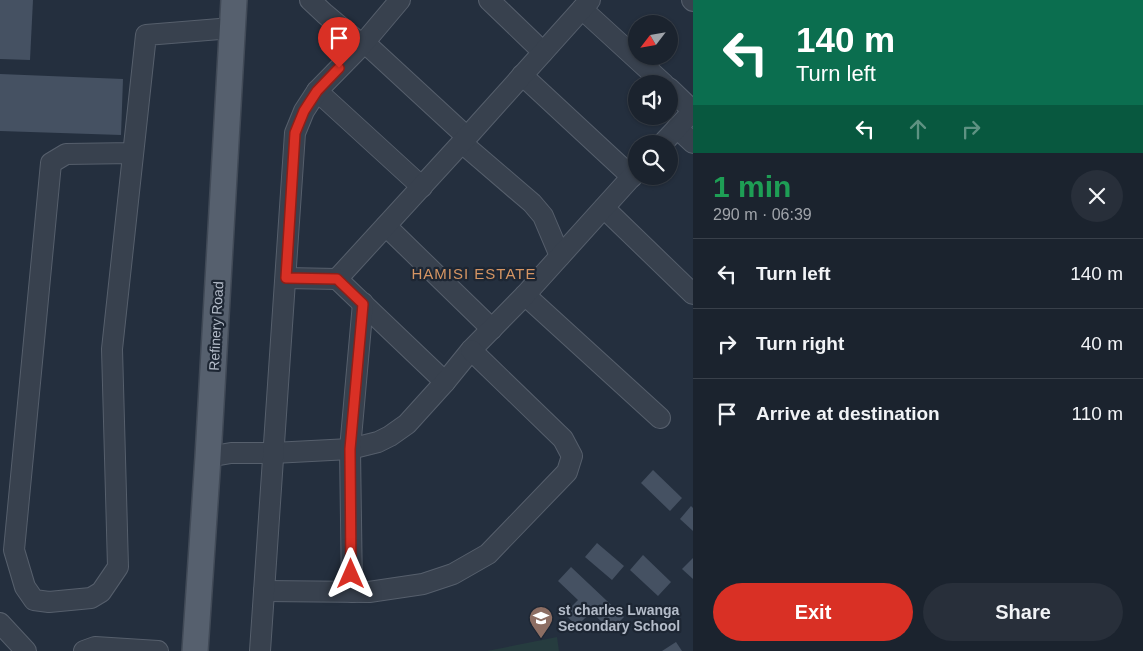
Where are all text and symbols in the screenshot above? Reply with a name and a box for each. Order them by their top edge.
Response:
north arrow [628,15,678,65]
map controls [628,15,678,185]
pin [318,17,360,68]
icon: left [713,20,778,85]
text: 140 m [796,20,895,59]
icon: arrive [325,24,353,52]
text: Turn left [796,61,876,86]
button: sound [628,75,678,125]
icon: left [851,115,879,143]
icon: ahead [904,115,932,143]
icon: right [957,115,985,143]
button: search [628,135,678,185]
text: 1 min [713,170,791,203]
button: close [1071,170,1123,222]
text: 290 m · 06:39 [713,206,812,223]
icon: left [713,260,741,288]
text: Turn left [756,263,831,284]
text: 140 m [1070,263,1123,284]
district label: HAMISI ESTATE [412,265,536,282]
street label: Refinery Road [206,281,226,371]
icon: right [713,330,741,358]
text: Turn right [756,333,844,354]
text: 40 m [1081,333,1123,354]
icon: arrive [713,400,741,428]
text: Arrive at destination [756,403,940,424]
text: 110 m [1072,403,1123,424]
position arrow [324,547,376,599]
button: Exit [713,583,913,641]
button: Share [923,583,1123,641]
place label: st charles Lwanga Secondary School [558,602,680,634]
school or university icon: st charles Lwanga Secondary School [528,605,554,639]

